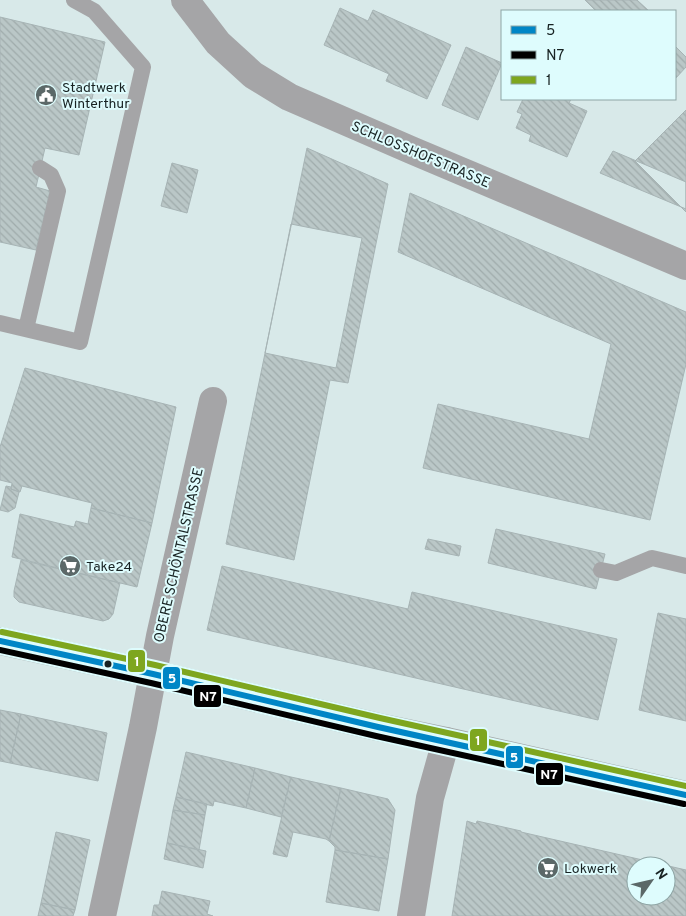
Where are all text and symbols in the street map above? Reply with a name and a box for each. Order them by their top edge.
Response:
legend [501,10,676,100]
text: 5 [546,22,555,41]
text: N7 [546,47,565,66]
text: 1 [546,72,552,91]
place label: Stadtwerk Winterthur [62,80,130,113]
public building icon: Stadtwerk Winterthur [34,83,58,107]
street label: SCHLOSSHOFSTRASSE [349,118,492,192]
street label: OBERE SCHÖNTALSTRASSE [150,466,208,644]
supermarket icon: Take24 [58,554,82,578]
place label: Take24 [86,559,132,576]
line badge: 1 [127,649,146,673]
text: 1 [134,654,140,671]
unlabelled marker [103,659,113,669]
line badge: 5 [162,666,181,690]
text: 5 [168,671,176,688]
line badge: N7 [193,684,222,708]
text: N7 [199,689,217,706]
line badge: 1 [469,728,488,752]
text: 1 [475,733,481,750]
line badge: 5 [505,745,524,769]
text: 5 [510,750,518,767]
line badge: N7 [535,762,564,786]
text: N7 [540,767,558,784]
supermarket icon: Lokwerk [536,856,560,880]
north arrow [626,856,676,906]
place label: Lokwerk [564,861,617,878]
text: N [651,866,670,883]

